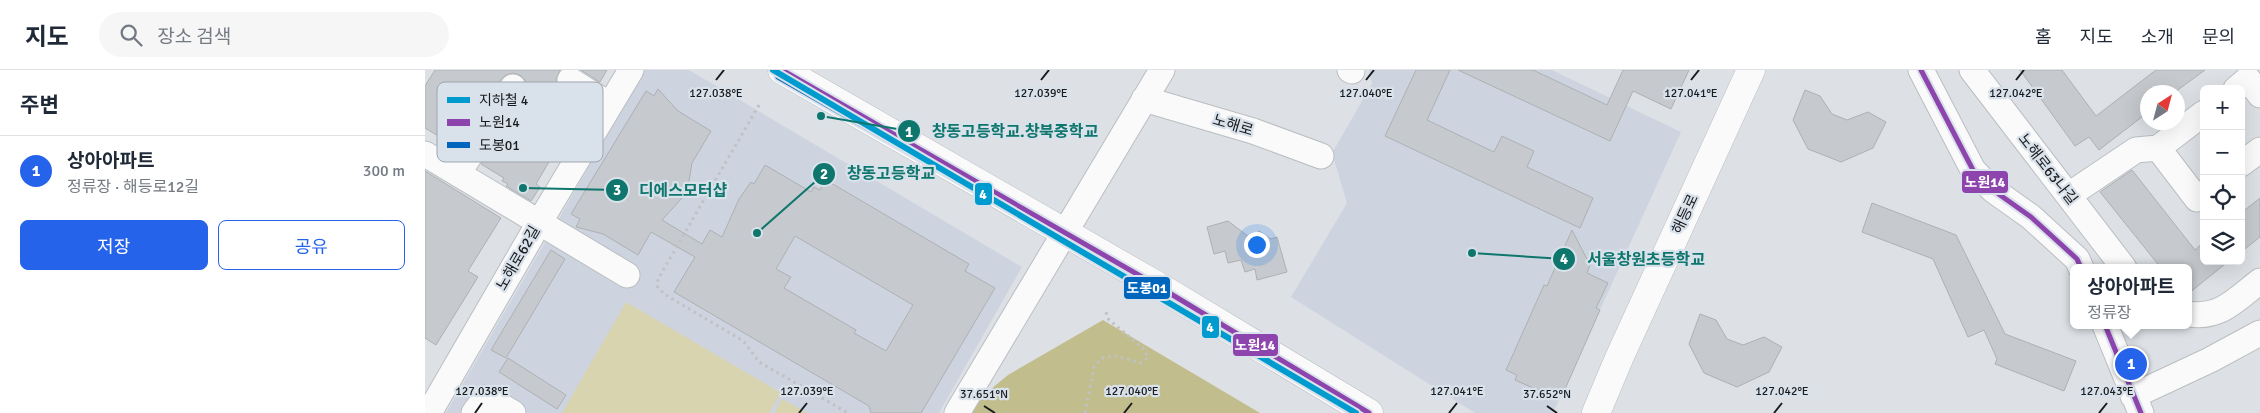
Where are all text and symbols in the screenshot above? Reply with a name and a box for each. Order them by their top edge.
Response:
search box [99,12,449,57]
icon: search [117,21,145,49]
text: 지도 [25,22,69,52]
text: 장소 검색 [157,25,231,49]
text: 홈 [2035,26,2052,48]
text: 지도 [2080,26,2113,48]
text: 소개 [2141,26,2174,48]
text: 문의 [2202,26,2235,48]
legend [437,82,603,162]
north arrow [2140,85,2185,130]
map controls [2200,85,2245,265]
button: + [2200,85,2245,130]
text: 127.038°E [689,86,743,101]
text: 127.039°E [1014,86,1068,101]
text: 127.040°E [1339,86,1393,101]
text: 127.041°E [1664,86,1718,101]
text: 127.042°E [1989,86,2043,101]
text: 주변 [20,92,59,118]
text: 지하철 4 [479,92,529,109]
street label: 노해로 [1211,110,1255,140]
text: 노원14 [479,114,520,131]
callout: 창동고등학교.창북중학교 [896,116,1108,147]
text: 창동고등학교.창북중학교 [932,122,1099,142]
text: 1 [905,123,913,141]
street label: 노해로63나길 [2015,130,2081,208]
button: − [2200,130,2245,175]
text: 도봉01 [479,137,520,154]
text: 상아아파트 [67,149,154,173]
callout: 창동고등학교 [812,158,945,189]
text: 1 [32,161,40,181]
text: 300 m [363,161,405,181]
text: 창동고등학교 [847,164,935,184]
text: 2 [820,165,828,183]
line badge: 노원14 [1961,170,2009,194]
text: 노원14 [1965,174,2006,191]
callout: 디에스모터샵 [604,175,737,206]
button: locate [2200,175,2245,220]
text: 정류장 · 해등로12길 [67,177,199,197]
text: 3 [613,181,621,199]
text: 디에스모터샵 [639,181,727,201]
line badge: 4 [974,182,993,206]
text: 4 [979,186,987,203]
street label: 해등로 [1668,191,1702,237]
button: 저장 [20,220,208,270]
button: 공유 [218,220,405,270]
button: layers [2200,220,2245,265]
street label: 노해로62길 [492,223,544,293]
your location [1244,232,1270,258]
callout: 서울창원초등학교 [1552,244,1715,275]
text: 4 [1560,250,1568,268]
text: 서울창원초등학교 [1587,250,1705,270]
popup [2070,264,2192,329]
text: 상아아파트 [2087,275,2175,299]
line badge: 도봉01 [1123,276,1171,300]
text: 도봉01 [1127,280,1168,297]
text: 정류장 [2087,303,2131,323]
line badge: 4 [1201,315,1220,339]
text: 4 [1206,319,1214,336]
line badge: 노원14 [1232,333,1279,357]
text: 노원14 [1235,337,1276,354]
pin: 1 [2115,345,2147,383]
text: 127.038°E [455,384,509,399]
text: 127.039°E [780,384,834,399]
text: 127.040°E [1105,384,1159,399]
text: 127.041°E [1430,384,1484,399]
text: 127.042°E [1755,384,1809,399]
text: 127.043°E [2080,384,2134,399]
text: 37.651°N [960,387,1008,402]
text: 37.652°N [1523,387,1571,402]

